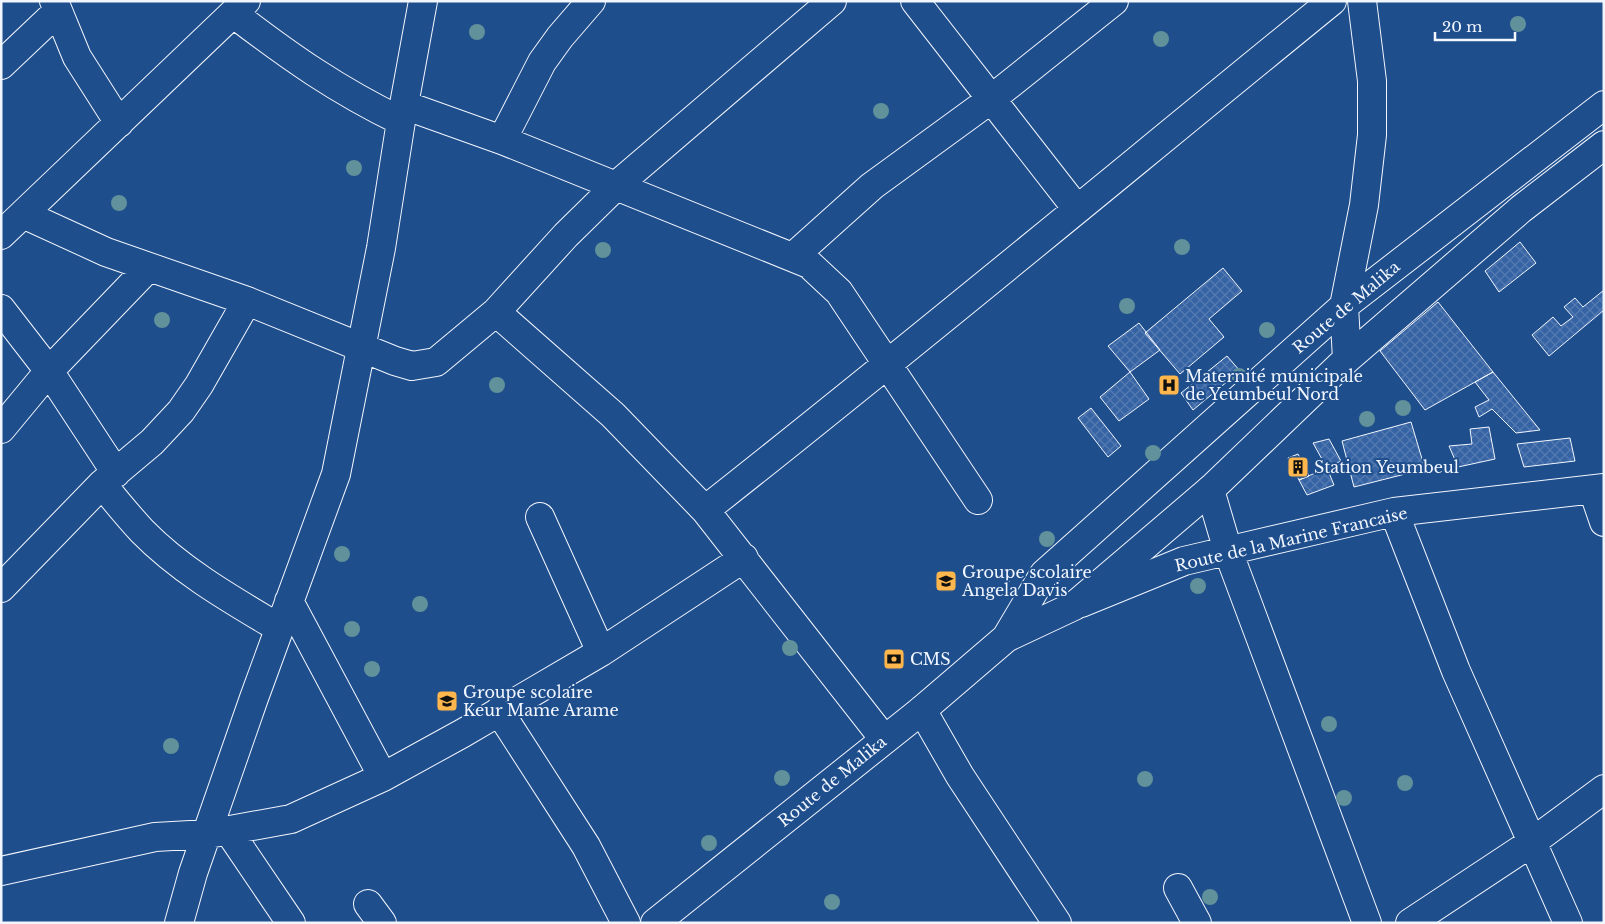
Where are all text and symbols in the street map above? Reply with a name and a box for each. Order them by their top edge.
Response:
scale bar [1435,10,1515,42]
text: 20 m [1442,17,1482,36]
street label: Route de Malika [1288,256,1404,358]
place label: Maternité municipale de Yeumbeul Nord [1185,366,1363,404]
hospital icon: Maternité municipale de Yeumbeul Nord [1157,373,1181,397]
building icon: Station Yeumbeul [1286,455,1310,479]
place label: Station Yeumbeul [1314,457,1459,477]
street label: Route de la Marine Francaise [1173,502,1409,576]
place label: Groupe scolaire Angela Davis [961,562,1092,600]
school or university icon: Groupe scolaire Angela Davis [934,569,958,593]
bank icon: CMS [882,647,906,671]
place label: CMS [910,649,951,669]
place label: Groupe scolaire Keur Mame Arame [463,682,619,720]
school or university icon: Groupe scolaire Keur Mame Arame [435,689,459,713]
street label: Route de Malika [774,731,890,831]

